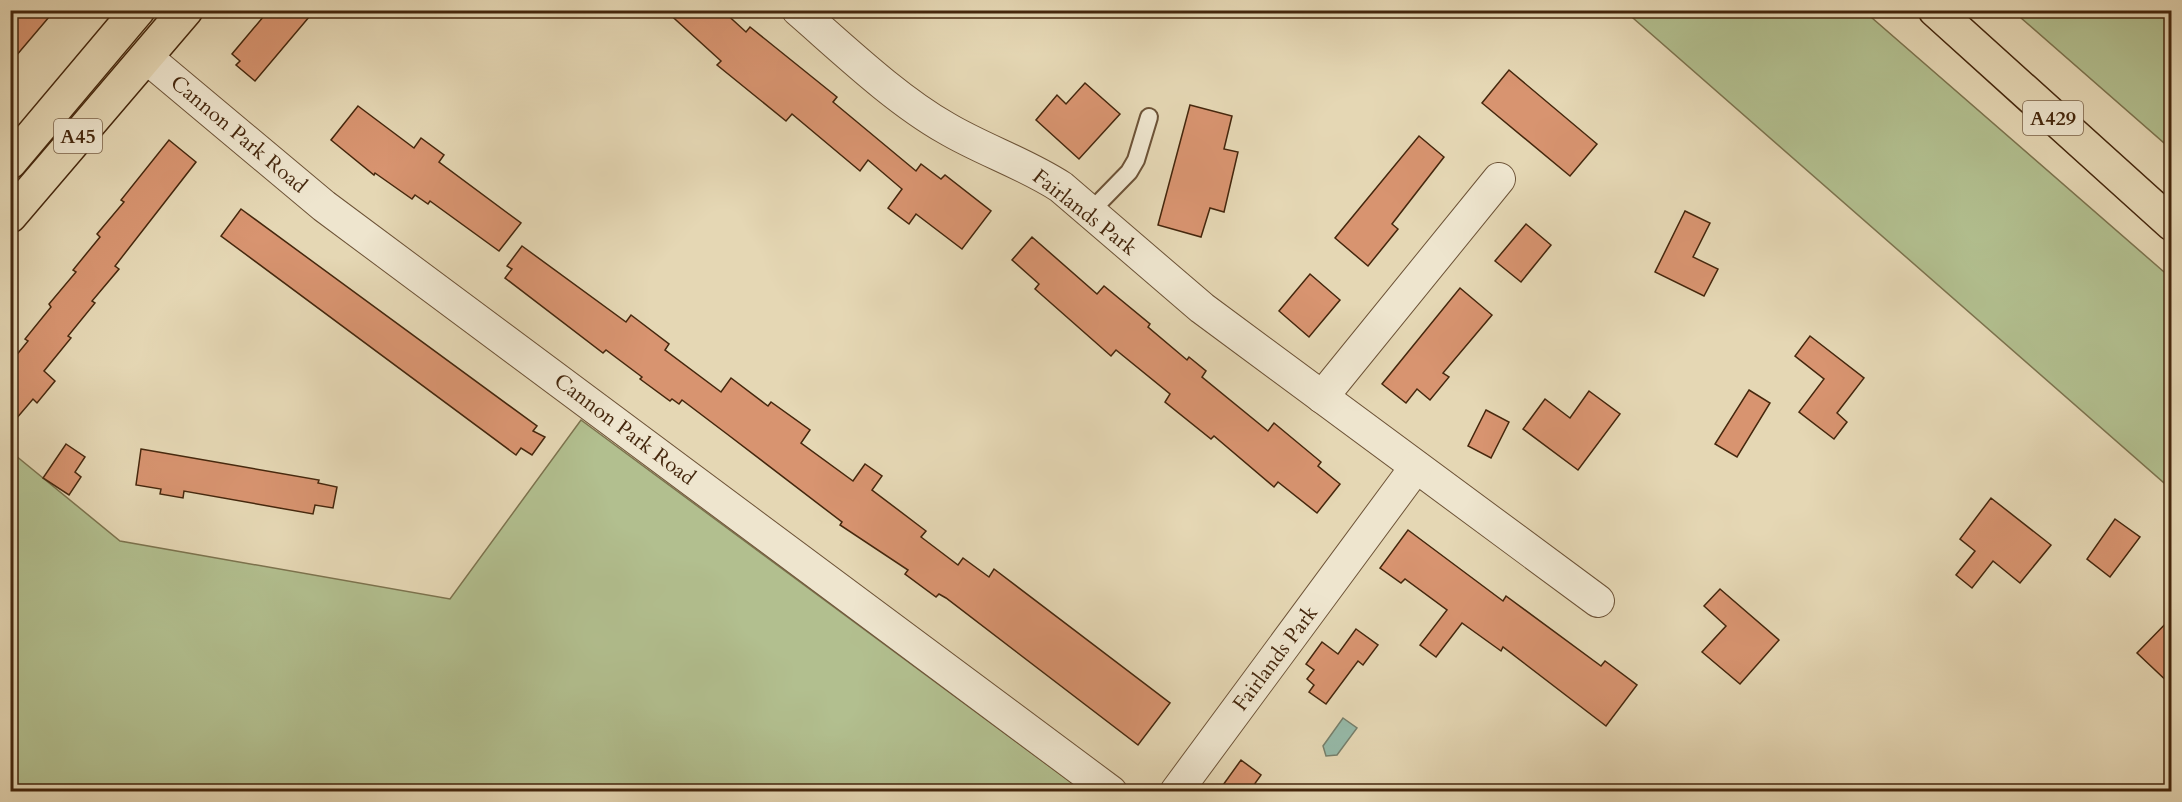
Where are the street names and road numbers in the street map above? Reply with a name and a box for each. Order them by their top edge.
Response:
street label: Cannon Park Road [164,69,313,200]
road number: A429 [2023,101,2083,135]
road number: A45 [54,119,102,153]
street label: Fairlands Park [1026,162,1144,263]
street label: Cannon Park Road [548,367,701,492]
street label: Fairlands Park [1226,599,1325,717]

